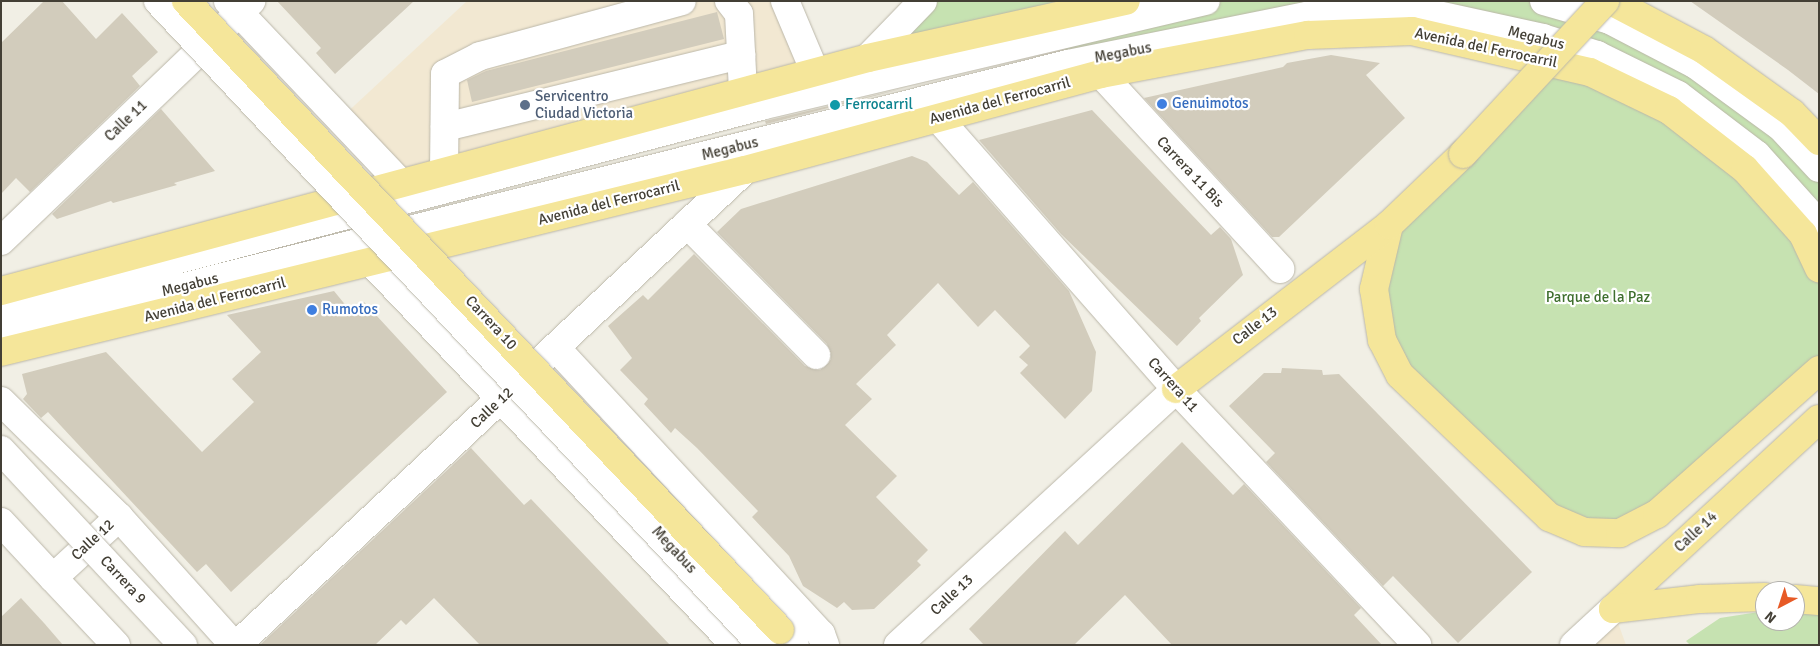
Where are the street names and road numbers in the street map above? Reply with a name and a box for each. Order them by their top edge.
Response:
street label: Megabus [1506,22,1566,54]
street label: Avenida del Ferrocarril [1413,24,1559,72]
street label: Megabus [1093,39,1153,67]
street label: Avenida del Ferrocarril [928,74,1072,128]
street label: Calle 11 [101,96,151,146]
street label: Megabus [700,133,760,165]
street label: Carrera 11 Bis [1153,133,1227,211]
street label: Avenida del Ferrocarril [536,177,682,229]
street label: Megabus [160,269,220,301]
street label: Avenida del Ferrocarril [142,274,288,326]
street label: Carrera 10 [461,292,521,354]
street label: Calle 13 [1229,303,1281,349]
street label: Carrera 11 [1144,354,1202,416]
street label: Calle 12 [467,384,517,432]
street label: Calle 14 [1671,508,1721,556]
street label: Calle 12 [68,516,118,564]
street label: Megabus [648,523,700,577]
street label: Carrera 9 [96,552,150,608]
street label: Calle 13 [927,571,977,619]

